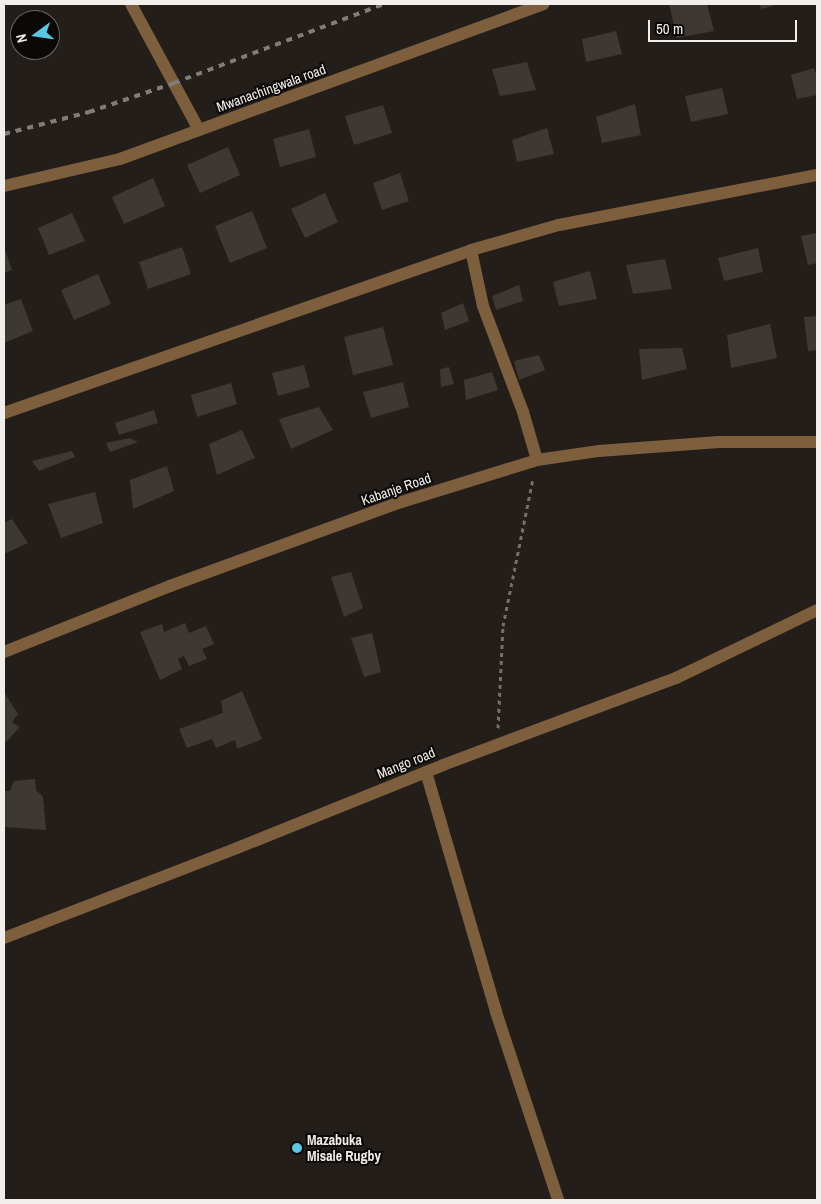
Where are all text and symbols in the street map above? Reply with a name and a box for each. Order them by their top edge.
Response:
north arrow [10,10,60,60]
scale bar [651,10,800,42]
text: 50 m [656,18,683,39]
text: N [12,32,31,45]
street label: Mwanachingwala road [214,60,328,116]
street label: Kabanje Road [359,469,433,509]
street label: Mango road [374,744,438,782]
place label: Mazabuka Misale Rugby [307,1132,381,1164]
marker: Mazabuka Misale Rugby [291,1142,303,1154]

